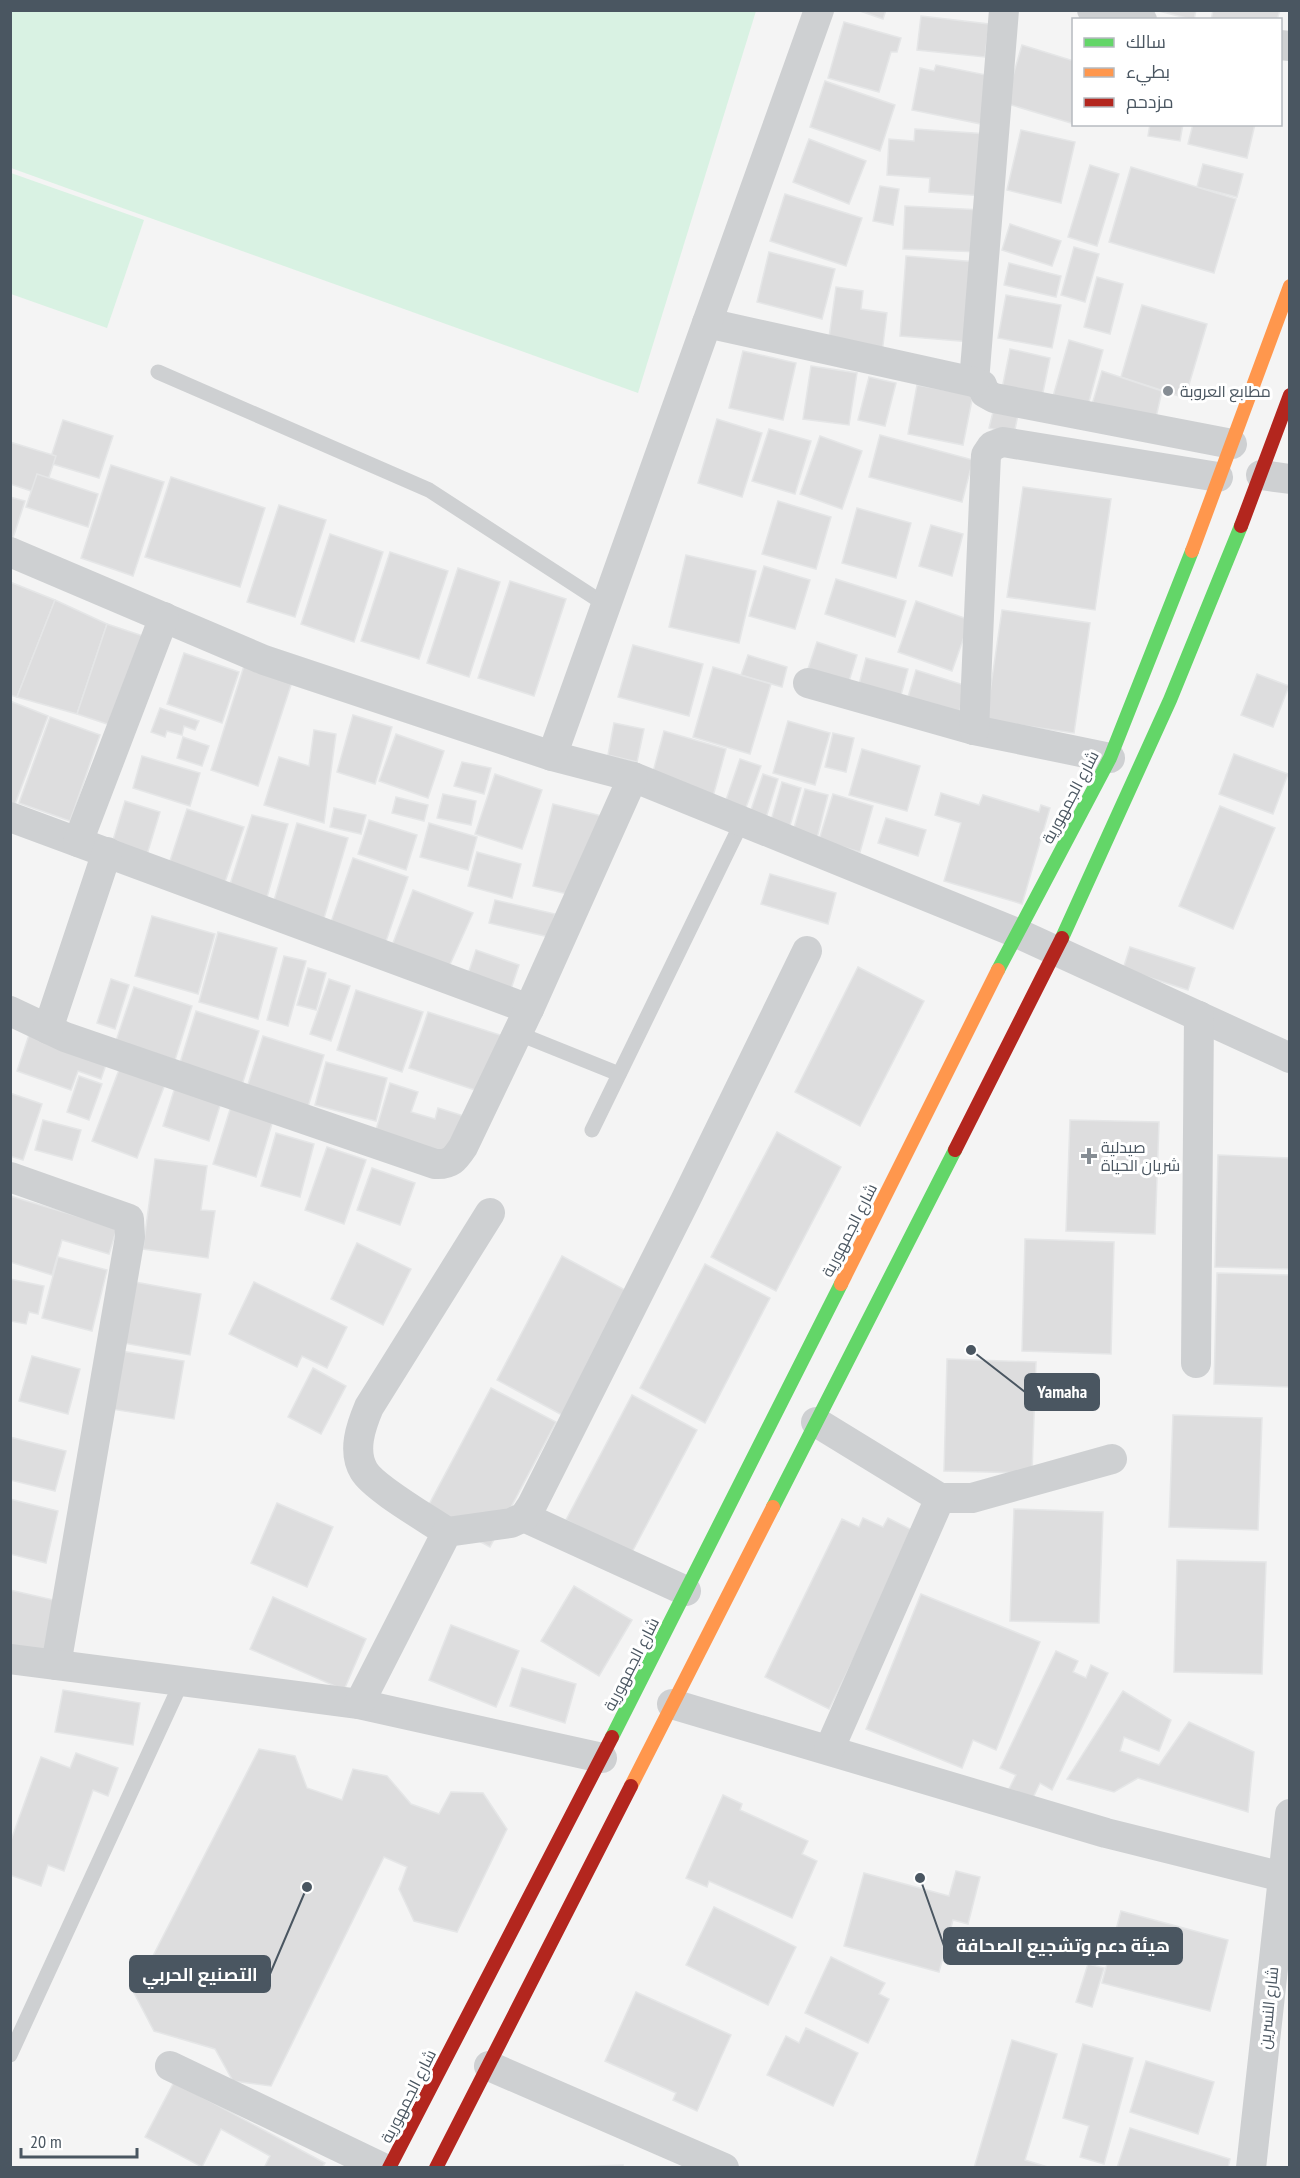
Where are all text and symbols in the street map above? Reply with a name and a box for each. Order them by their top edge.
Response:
legend [1072,18,1282,126]
text: سالك [1126,30,1166,53]
text: بطيء [1126,60,1170,86]
text: مزدحم [1126,90,1174,114]
place label: مطابع العروبة [1180,381,1271,403]
marker: مطابع العروبة [1161,384,1175,398]
street label: شارع الجمهورية [1037,747,1105,848]
place label: صيدلية شريان الحياة [1101,1137,1180,1176]
marker: صيدلية شريان الحياة [1082,1149,1096,1163]
street label: شارع الجمهورية [817,1180,883,1281]
callout: Yamaha [1025,1374,1099,1410]
text: Yamaha [1036,1380,1087,1403]
street label: شارع الجمهورية [599,1614,665,1715]
callout: هيئة دعم وتشجيع الصحافة [944,1928,1182,1964]
text: هيئة دعم وتشجيع الصحافة [956,1934,1170,1958]
callout: التصنيع الحربي [130,1956,270,1992]
text: التصنيع الحربي [142,1963,258,1990]
street label: شارع النسرين [1254,1966,1284,2050]
street label: شارع الجمهورية [376,2046,442,2147]
scale bar [21,2121,136,2159]
text: 20 m [30,2130,62,2153]

